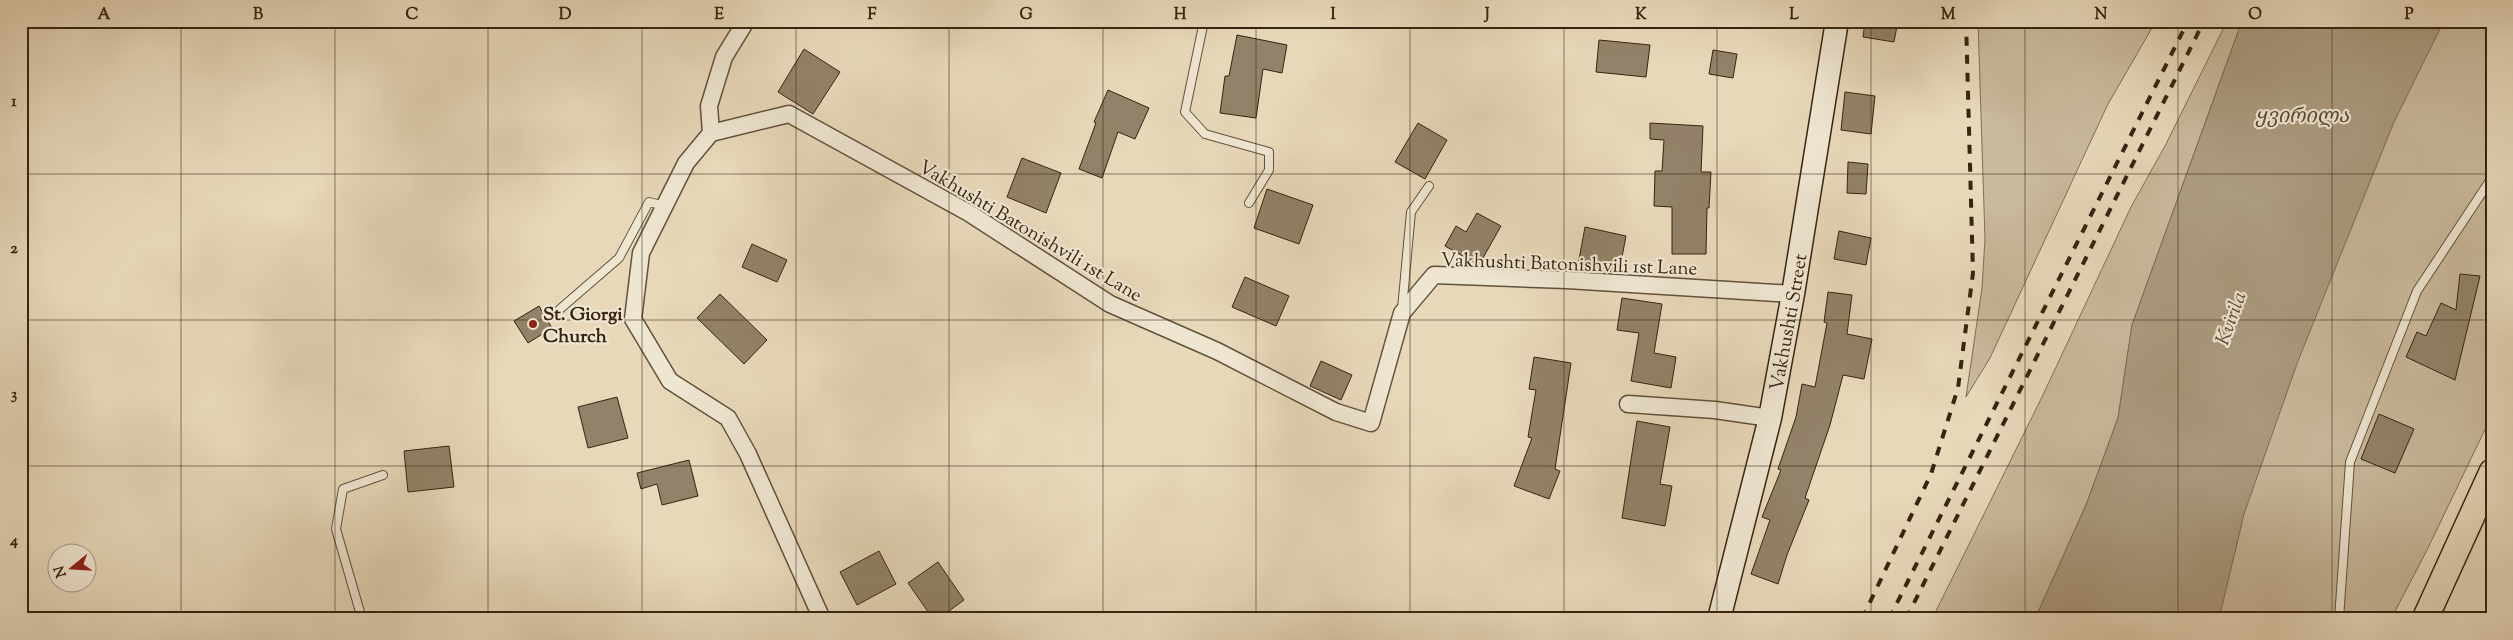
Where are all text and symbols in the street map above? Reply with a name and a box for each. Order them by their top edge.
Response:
text: A [98,4,111,27]
text: B [253,4,263,27]
text: C [406,4,419,27]
text: D [559,4,572,27]
text: E [714,4,724,27]
text: F [868,4,877,27]
text: G [1019,4,1033,27]
text: H [1174,4,1187,27]
text: I [1330,4,1336,27]
text: J [1483,4,1490,27]
text: K [1635,4,1647,27]
text: L [1789,4,1799,27]
text: M [1941,4,1956,27]
text: N [2095,4,2108,27]
text: O [2248,4,2262,27]
text: P [2404,4,2414,27]
text: 1 [11,91,17,114]
water label: ყვირილა [2255,103,2349,132]
street label: Vakhushti Batonishvili 1st Lane [913,154,1147,310]
text: 2 [10,238,18,261]
street label: Vakhushti Batonishvili 1st Lane [1440,248,1698,283]
street label: Vakhushti Street [1764,251,1815,393]
water label: Kvirila [2209,288,2255,350]
place label: St. Giorgi Church [543,302,623,351]
marker: St. Giorgi Church [527,318,539,330]
text: 3 [11,384,18,407]
text: 4 [9,530,18,553]
north arrow [48,542,98,592]
text: N [50,563,73,580]

